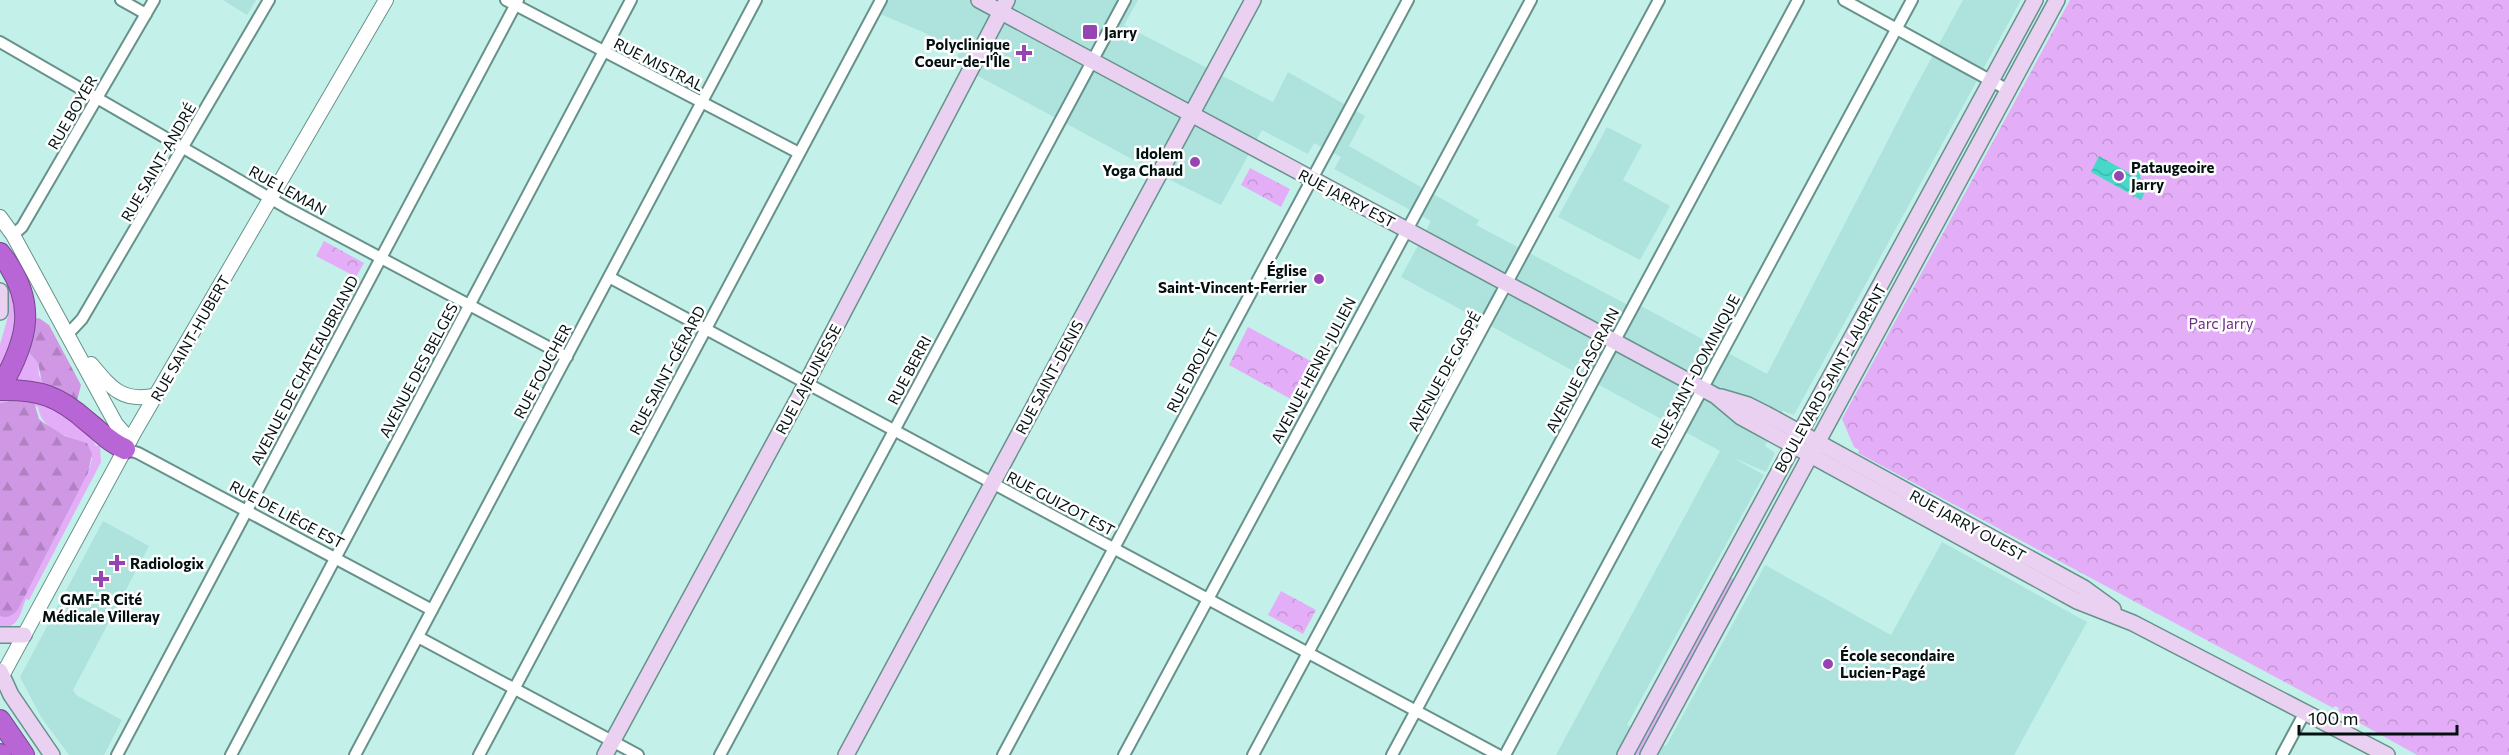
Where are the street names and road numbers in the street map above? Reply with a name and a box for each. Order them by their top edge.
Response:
street label: RUE MISTRAL [611,34,707,95]
street label: RUE BOYER [44,72,100,152]
street label: RUE SAINT-ANDRÉ [116,99,199,224]
street label: RUE LEMAN [246,161,330,219]
street label: RUE JARRY EST [1296,165,1399,231]
street label: RUE SAINT-HUBERT [147,272,234,404]
street label: AVENUE DE CHATEAUBRIAND [246,272,362,468]
street label: BOULEVARD SAINT-LAURENT [1770,280,1890,476]
street label: RUE SAINT-DOMINIQUE [1647,291,1743,451]
street label: AVENUE HENRI-JULIEN [1267,294,1359,446]
street label: AVENUE DES BELGES [375,300,461,440]
street label: RUE SAINT-GÉRARD [624,302,709,438]
street label: AVENUE CASGRAIN [1541,304,1623,436]
street label: AVENUE DE GASPÉ [1403,308,1484,434]
street label: RUE SAINT-DENIS [1011,317,1087,437]
street label: RUE FOUCHER [509,321,575,421]
street label: RUE LAJEUNESSE [771,321,845,437]
street label: RUE DROLET [1162,325,1222,415]
street label: RUE BERRI [883,333,935,407]
street label: RUE GUIZOT EST [1004,467,1118,539]
street label: RUE DE LIÈGE EST [227,475,348,552]
street label: RUE JARRY OUEST [1907,486,2030,565]

